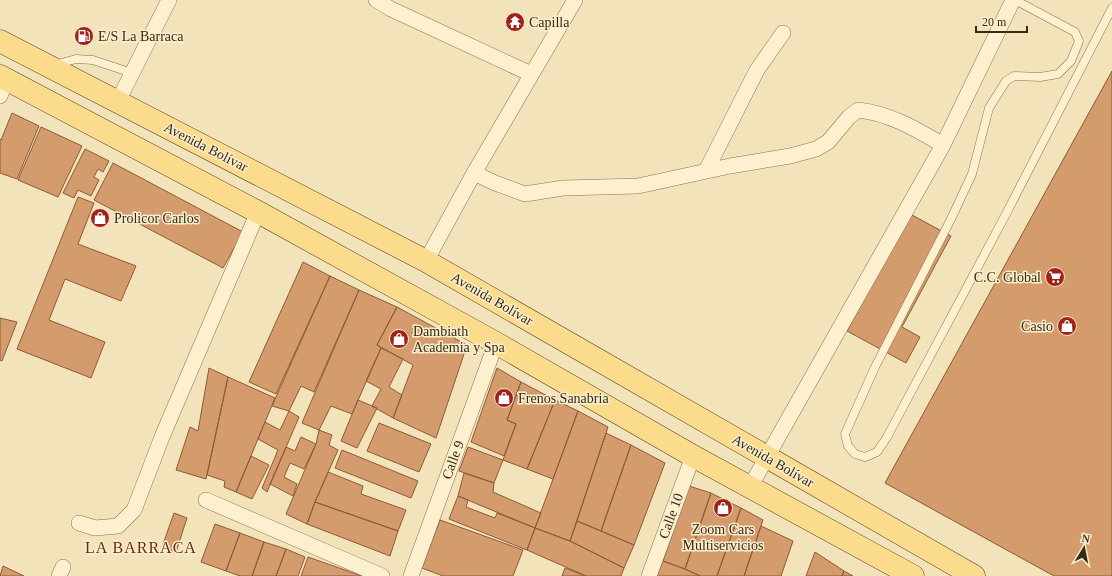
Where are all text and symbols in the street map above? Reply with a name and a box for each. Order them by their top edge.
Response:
scale bar [976,8,1027,34]
temple icon: Capilla [504,11,526,33]
place label: Capilla [529,15,570,30]
text: 20 m [982,15,1007,29]
fuel station icon: E/S La Barraca [73,25,95,47]
place label: E/S La Barraca [98,29,184,44]
street label: Avenida Bolívar [162,119,251,175]
shop icon: Prolicor Carlos [89,207,111,229]
place label: Prolicor Carlos [114,211,199,226]
supermarket icon: C.C. Global [1044,266,1066,288]
street label: Avenida Bolívar [448,270,536,329]
place label: C.C. Global [974,270,1041,285]
shop icon: Casio [1056,315,1078,337]
place label: Casio [1021,319,1053,334]
place label: Dambiath Academia y Spa [413,324,506,355]
shop icon: Dambiath Academia y Spa [388,328,410,350]
shop icon: Frenos Sanabria [493,387,515,409]
place label: Frenos Sanabria [518,391,609,406]
street label: Avenida Bolívar [729,432,817,491]
street label: Calle 9 [439,439,467,481]
street label: Calle 10 [656,491,686,541]
shop icon: Zoom Cars Multiservicios [712,497,734,519]
place label: Zoom Cars Multiservicios [683,522,763,553]
north arrow [1064,528,1104,568]
text: N [1081,532,1091,545]
district label: LA BARRACA [85,539,197,556]

